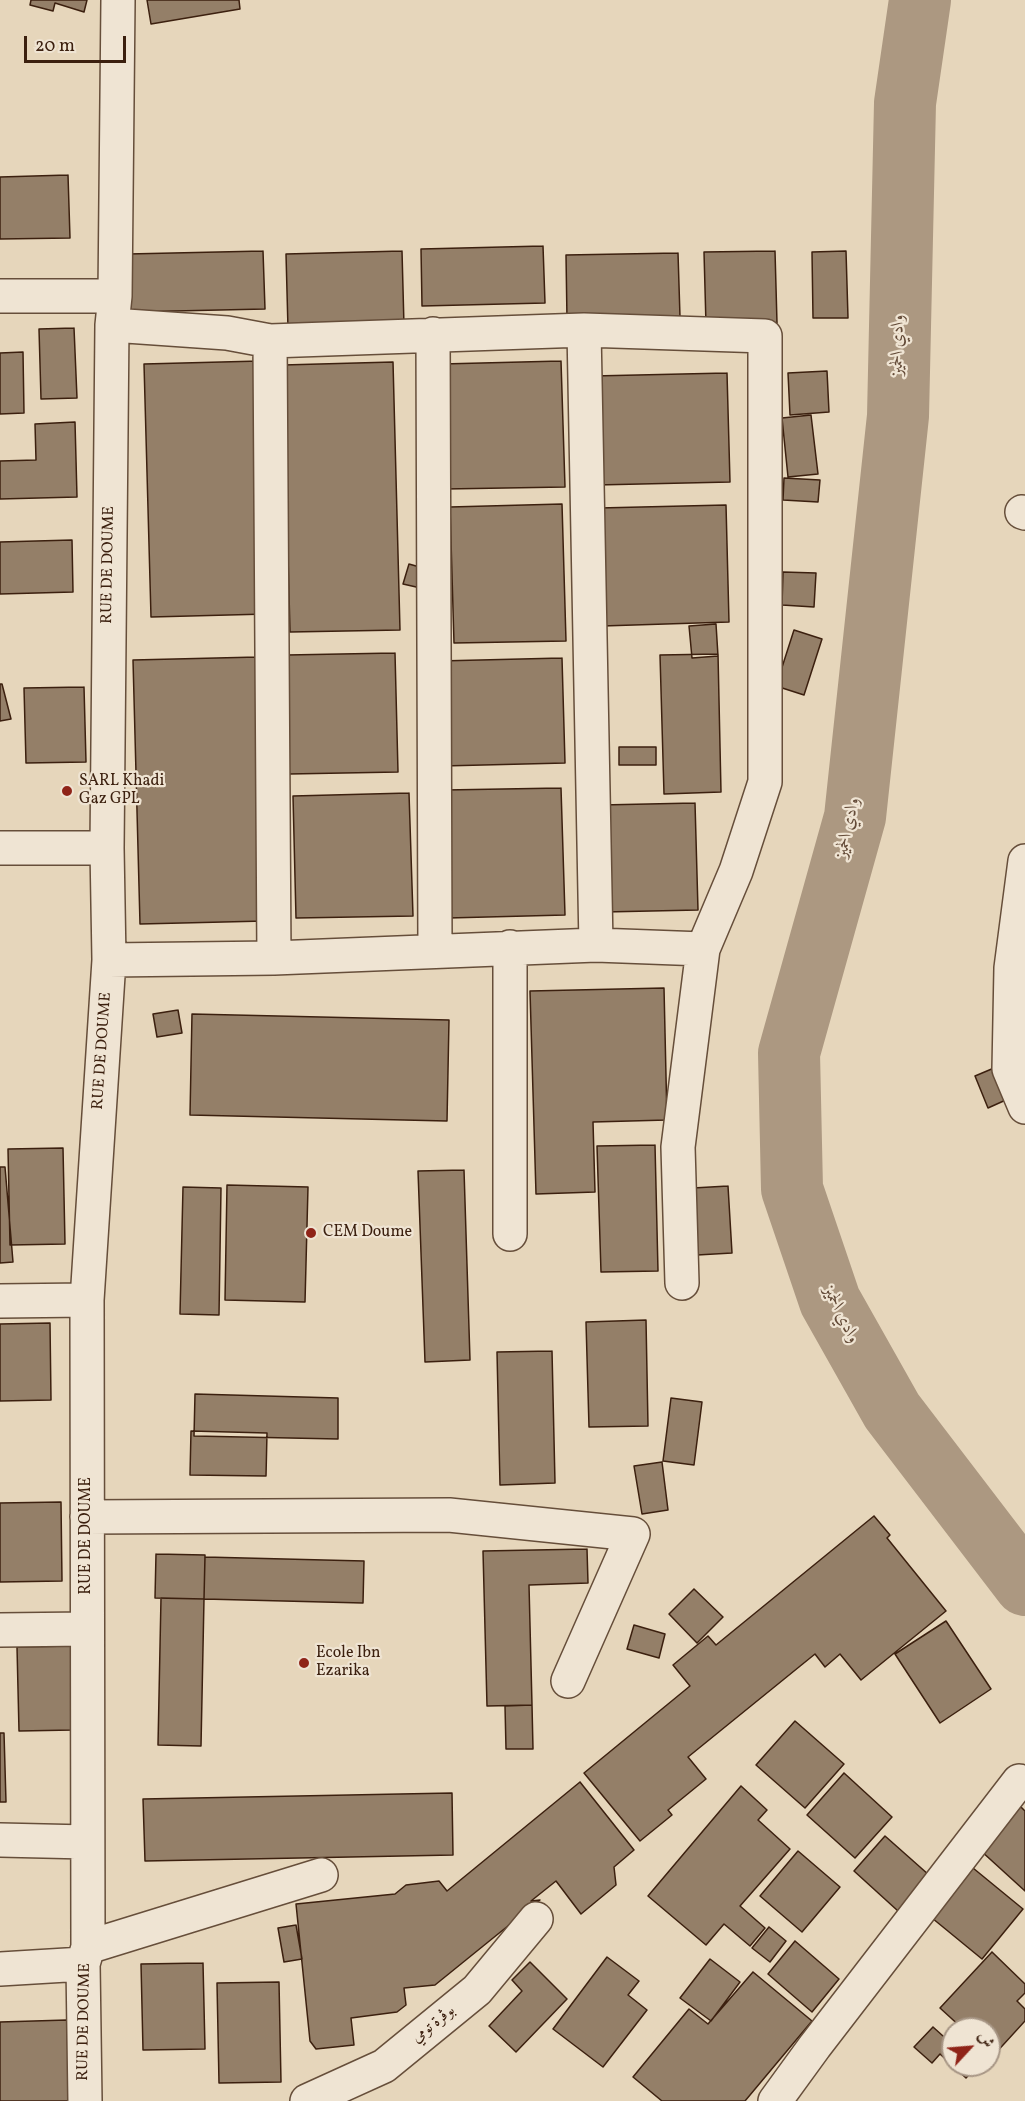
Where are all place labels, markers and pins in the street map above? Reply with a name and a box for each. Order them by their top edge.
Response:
place label: SARL Khadi Gaz GPL [79,772,164,810]
marker: SARL Khadi Gaz GPL [60,784,74,798]
place label: CEM Doume [323,1223,412,1243]
marker: CEM Doume [304,1226,318,1240]
place label: Ecole Ibn Ezarika [316,1644,381,1682]
marker: Ecole Ibn Ezarika [297,1656,311,1670]

